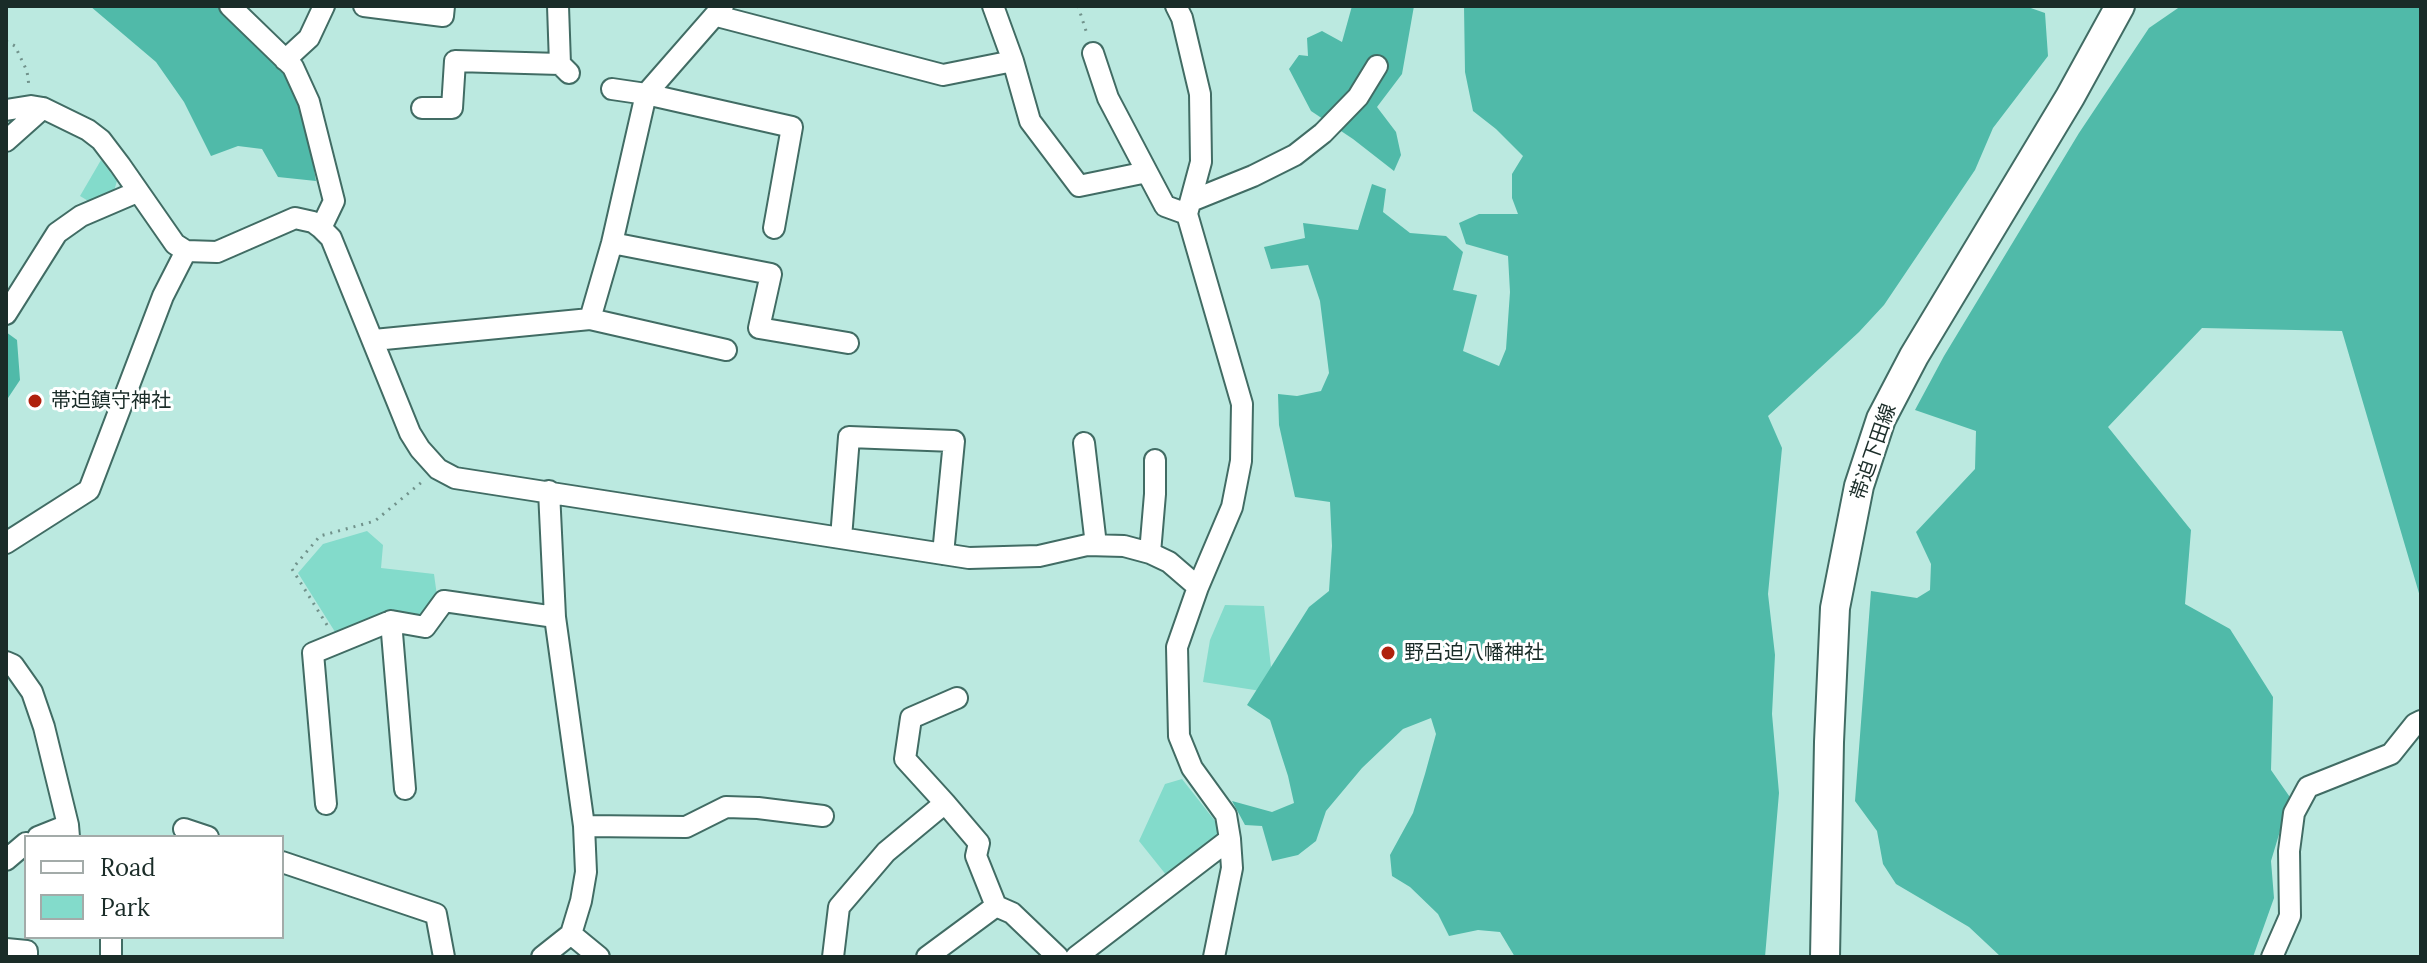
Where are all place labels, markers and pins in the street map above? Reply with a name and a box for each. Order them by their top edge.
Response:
place label: 帯迫鎮守神社 [51,389,171,413]
marker: 帯迫鎮守神社 [26,392,44,410]
place label: 野呂迫八幡神社 [1404,641,1544,665]
marker: 野呂迫八幡神社 [1379,644,1397,662]

